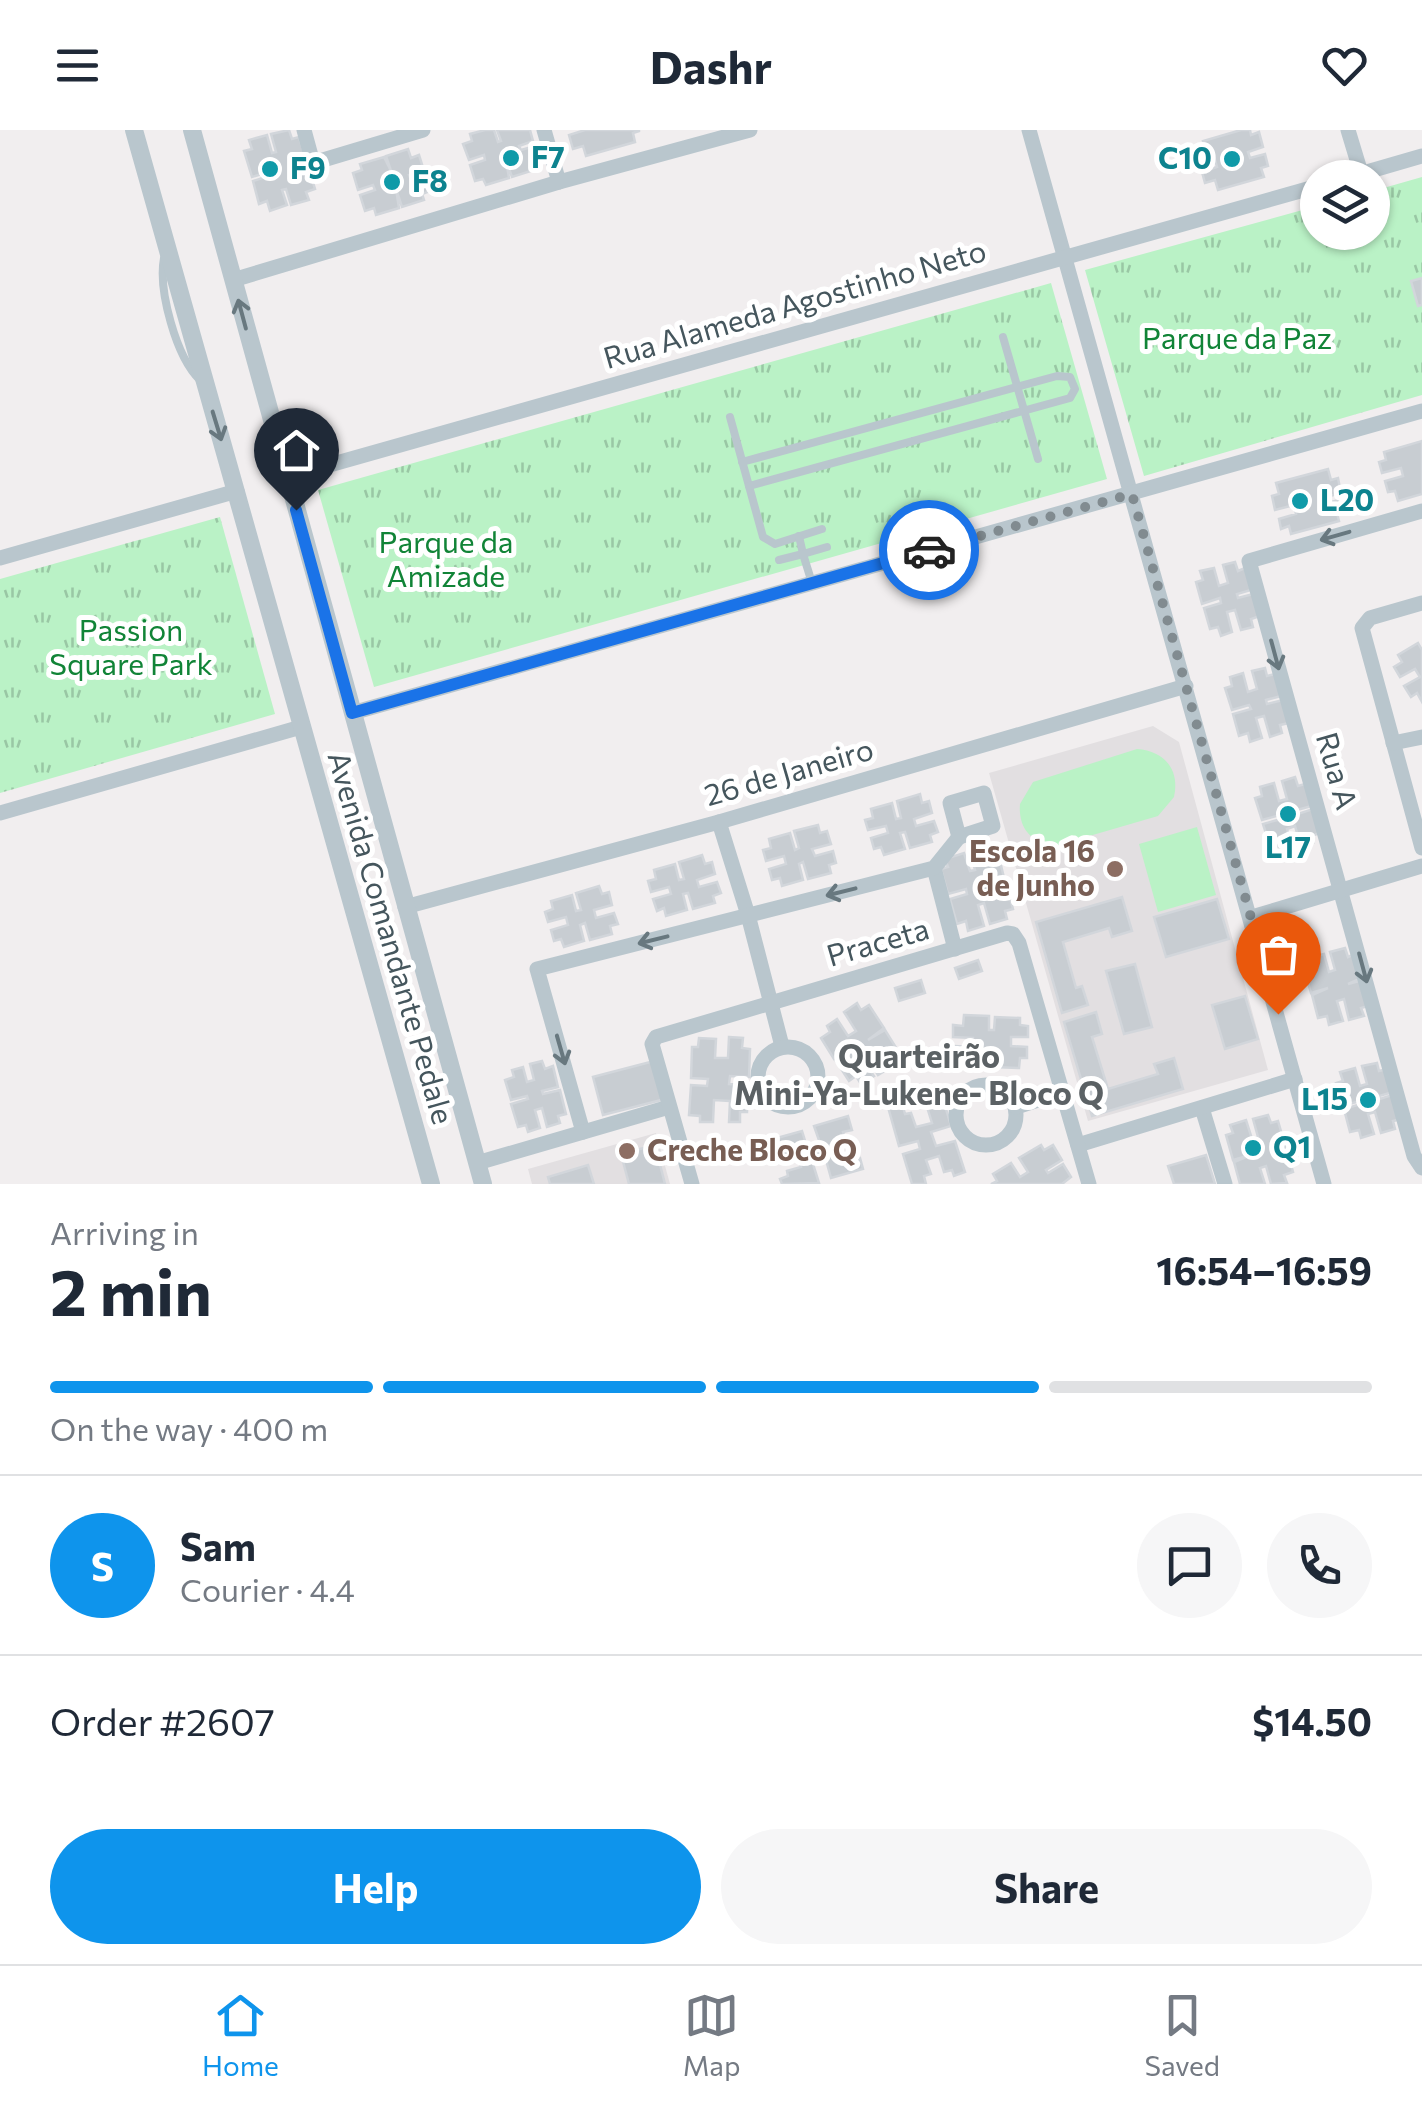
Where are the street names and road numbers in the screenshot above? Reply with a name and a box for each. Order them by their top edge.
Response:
street label: Rua Alameda Agostinho Neto [599,230,990,375]
street label: Rua A [1310,727,1367,813]
street label: 26 de Janeiro [700,729,877,812]
street label: Avenida Comandante Pedale [321,747,463,1128]
street label: Praceta [822,908,933,973]

